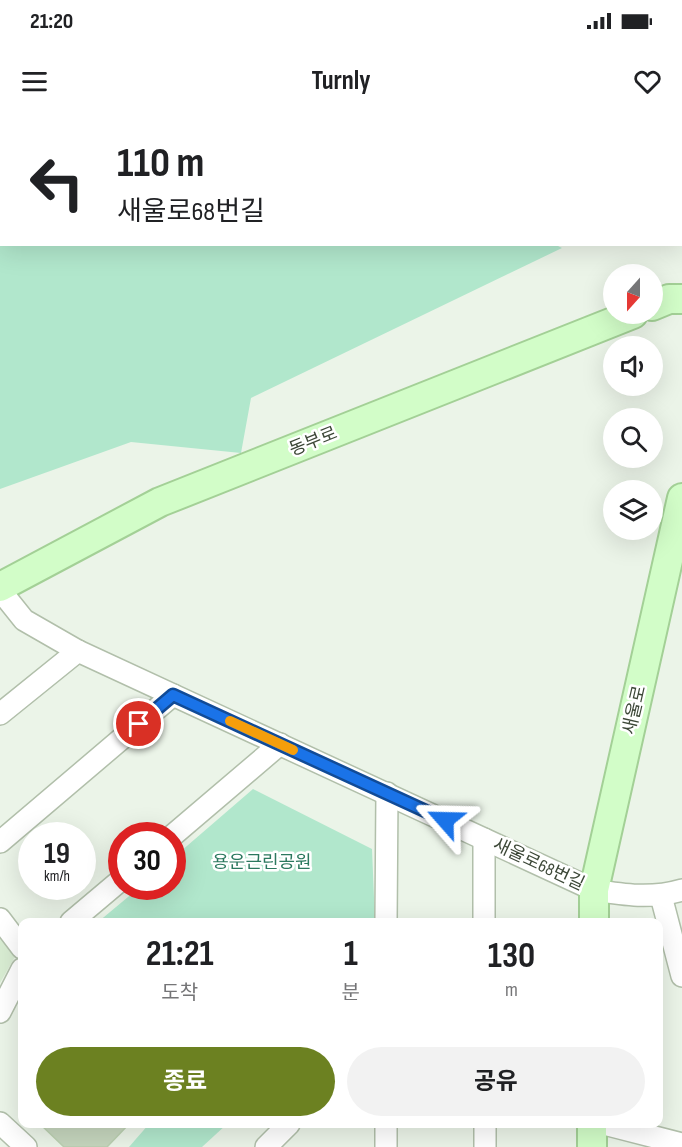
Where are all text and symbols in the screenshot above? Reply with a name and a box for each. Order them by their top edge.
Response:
text: 21:20 [30,8,73,35]
icon: menu [18,65,51,98]
text: Turnly [311,65,371,97]
icon: heart [631,65,664,98]
text: 110 m [117,138,204,189]
icon: left [18,144,96,222]
text: 새울로68번길 [117,196,265,228]
north arrow [603,264,663,324]
map controls [603,264,663,540]
button: sound [603,336,663,396]
button: search [603,408,663,468]
street label: 동부로 [286,422,340,461]
button: layers [603,480,663,540]
street label: 새울로 [619,684,650,737]
pin [113,698,164,749]
icon: arrive [122,707,155,740]
position arrow [413,788,477,852]
speed limit sign: 30 [108,822,186,900]
street label: 새울로68번길 [490,834,588,895]
text: 19 [44,836,70,872]
park label: 용운근린공원 [212,852,312,873]
text: km/h [44,867,70,886]
text: 21:21 [146,933,214,976]
text: 1 [344,933,358,976]
text: 130 [488,935,535,978]
text: m [505,978,518,1002]
text: 도착 [161,981,198,1005]
text: 분 [342,981,360,1005]
button: 종료 [36,1047,335,1116]
button: 공유 [347,1047,645,1116]

